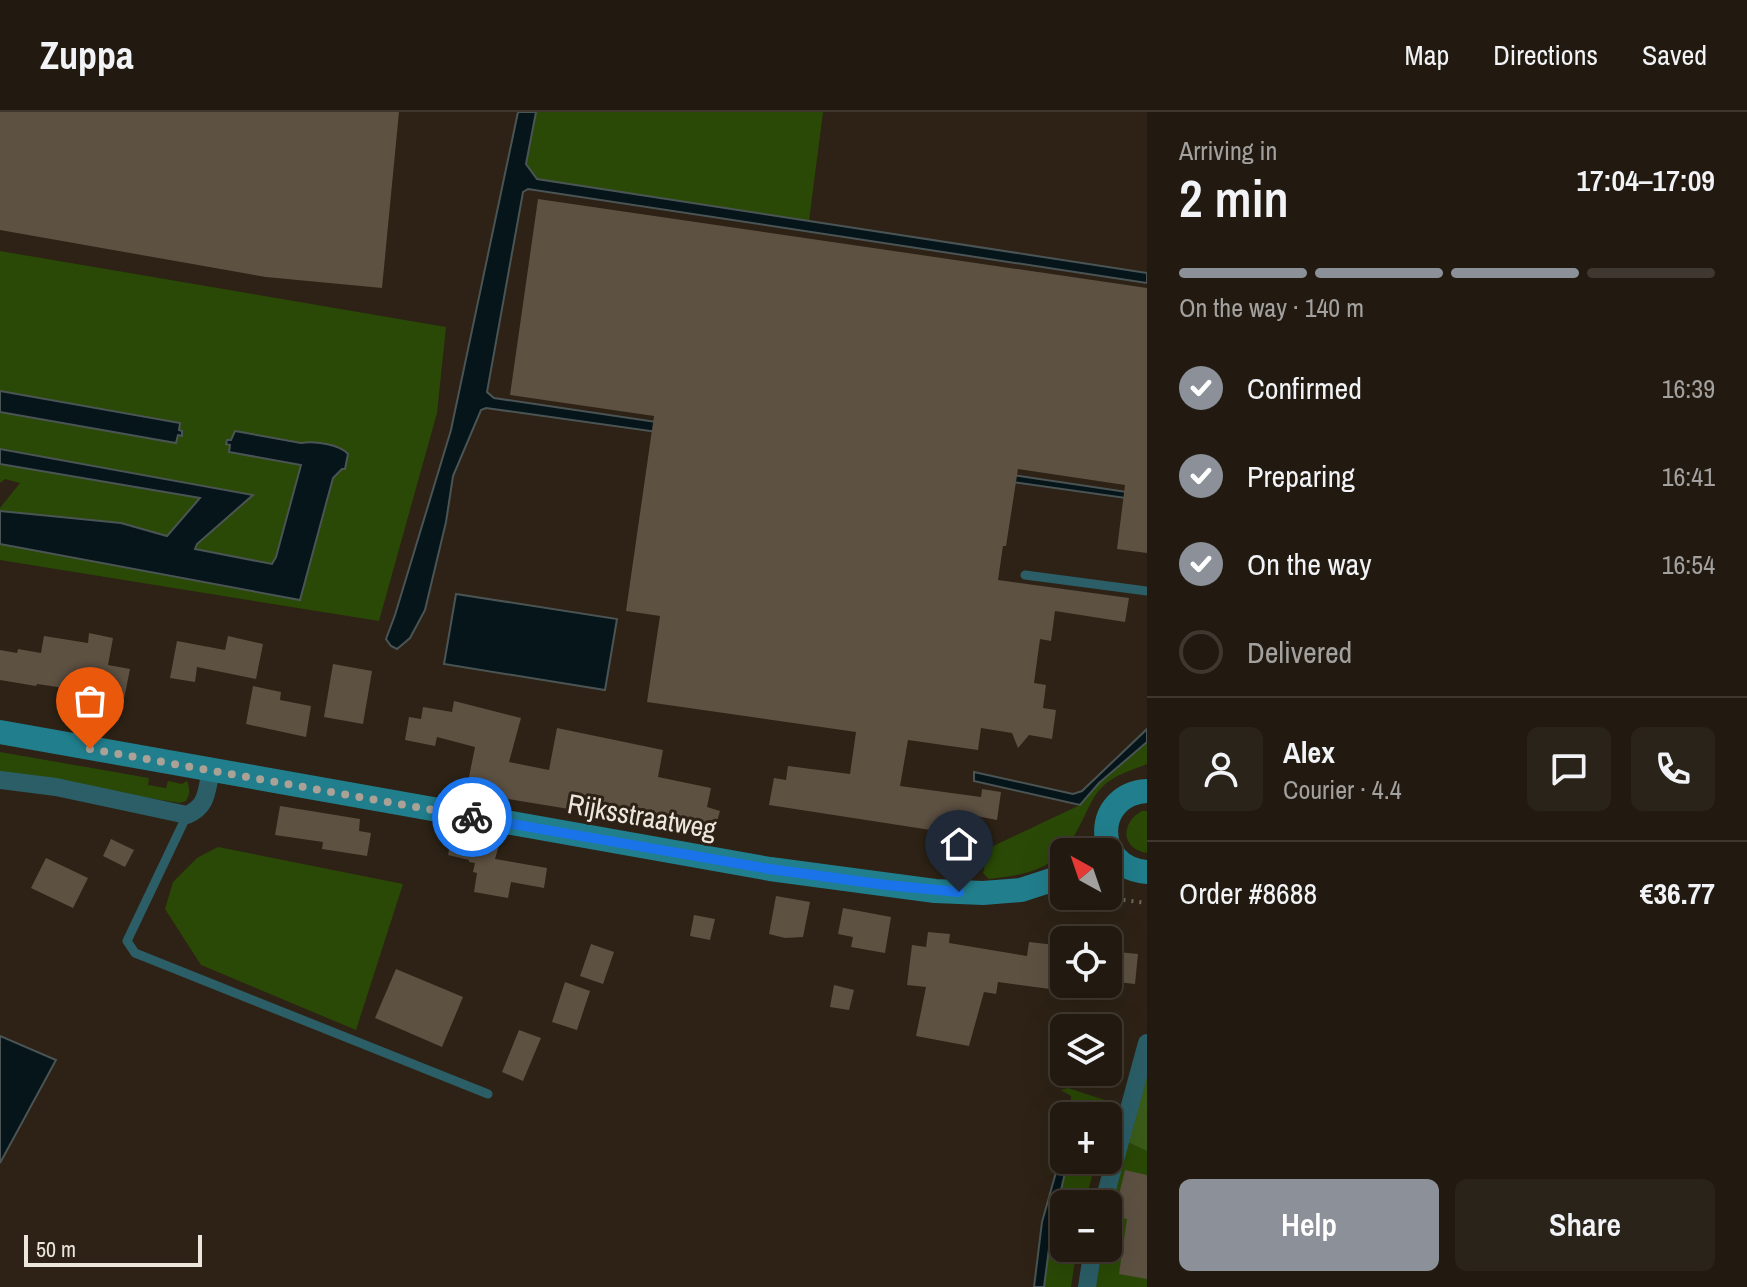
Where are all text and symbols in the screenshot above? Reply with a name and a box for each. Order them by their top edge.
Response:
text: Zuppa [40,30,133,81]
text: Map [1405,36,1449,74]
text: Directions [1493,36,1598,74]
text: Saved [1642,36,1707,74]
text: Arriving in [1179,133,1277,168]
text: 17:04–17:09 [1576,160,1715,200]
text: 2 min [1179,163,1289,233]
text: On the way · 140 m [1179,290,1364,325]
icon: check [1179,366,1223,410]
text: Confirmed [1247,368,1362,408]
text: 16:39 [1662,371,1715,406]
icon: check [1179,454,1223,498]
text: Preparing [1247,456,1355,496]
text: 16:41 [1662,459,1715,494]
icon: check [1179,542,1223,586]
text: On the way [1247,544,1371,584]
text: 16:54 [1662,547,1715,582]
text: Delivered [1247,632,1352,672]
pin [56,667,124,749]
icon: bag [68,679,112,723]
button: person [1179,727,1263,811]
button: chat [1527,727,1611,811]
button: phone [1631,727,1715,811]
text: Alex [1283,732,1335,772]
text: Courier · 4.4 [1283,772,1402,807]
courier [432,777,512,857]
street label: Rijksstraatweg [565,784,720,848]
icon: bike [450,795,494,839]
pin [925,810,993,892]
icon: home [937,822,981,866]
north arrow [1050,838,1122,910]
map controls [1050,838,1122,1262]
text: Order #8688 [1179,873,1317,913]
text: €36.77 [1640,873,1715,913]
button: locate [1050,926,1122,998]
button: layers [1050,1014,1122,1086]
button: + [1050,1102,1122,1174]
button: Help [1179,1179,1439,1271]
button: Share [1455,1179,1715,1271]
button: − [1050,1190,1122,1262]
scale bar [24,1231,202,1267]
text: 50 m [36,1234,76,1264]

